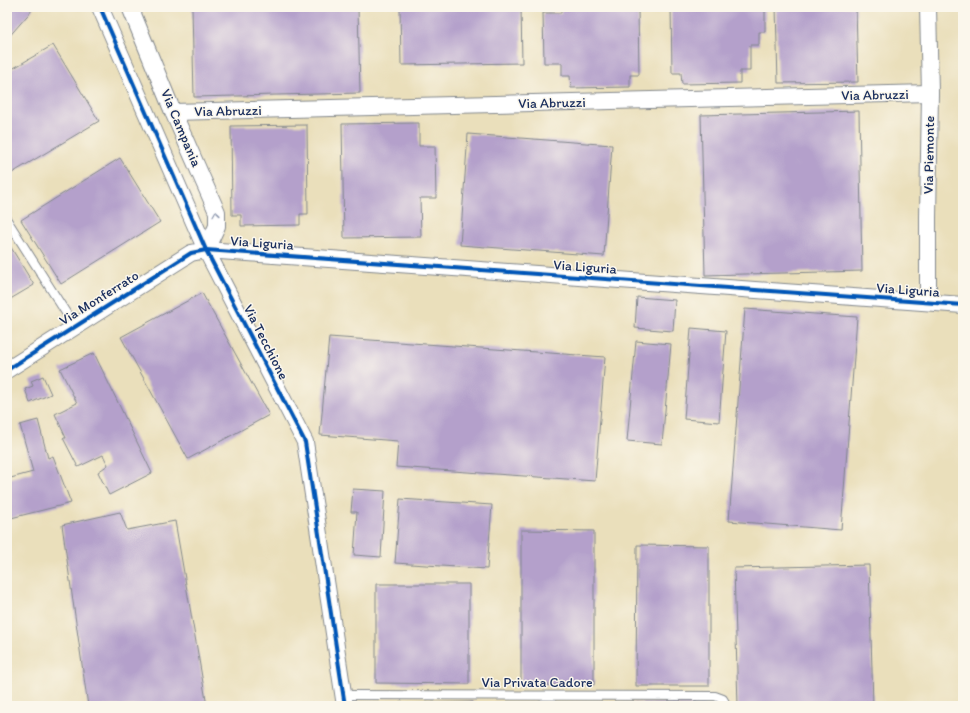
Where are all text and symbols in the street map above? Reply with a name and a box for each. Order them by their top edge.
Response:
street label: Via Abruzzi [841,86,909,104]
street label: Via Campania [157,87,205,170]
street label: Via Abruzzi [518,94,586,112]
street label: Via Abruzzi [194,102,262,120]
street label: Via Piemonte [920,115,938,194]
one-way arrow [212,210,221,217]
street label: Via Liguria [230,232,295,254]
street label: Via Liguria [553,256,618,278]
street label: Via Monferrato [56,267,142,329]
street label: Via Liguria [876,279,941,301]
street label: Via Tecchione [240,302,292,383]
street label: Via Privata Cadore [481,674,593,691]

